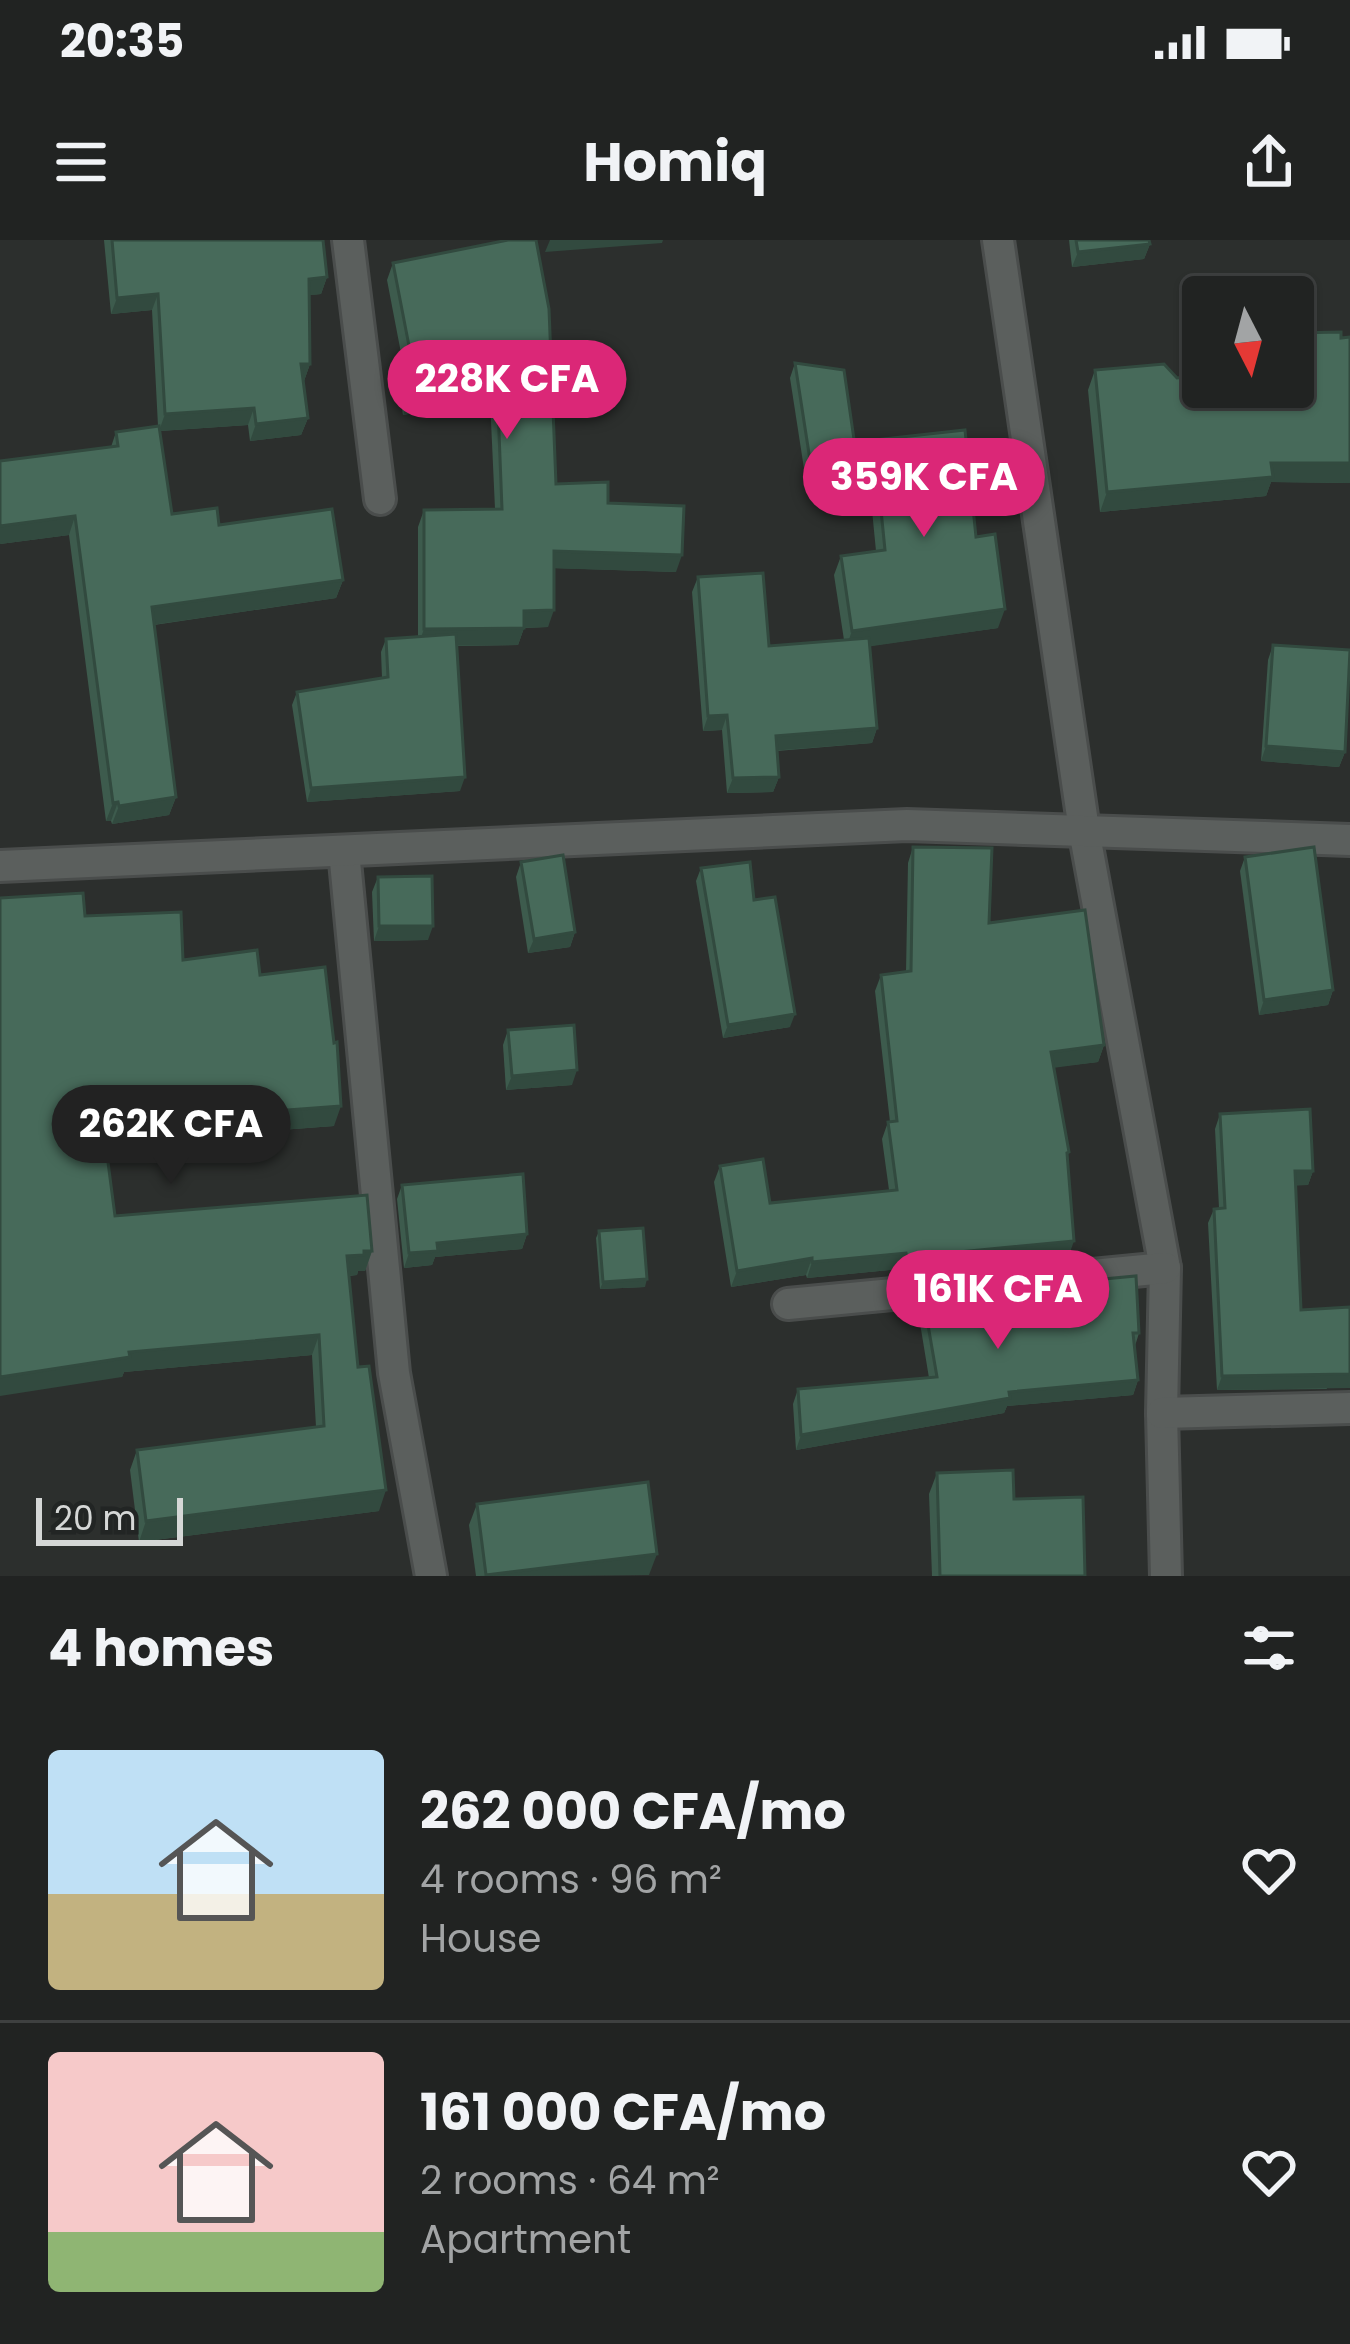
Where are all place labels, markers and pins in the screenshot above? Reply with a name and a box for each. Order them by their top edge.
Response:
pin: 228K CFA [383,340,631,442]
pin: 359K CFA [800,438,1048,540]
pin: 262K CFA [47,1085,295,1187]
pin: 161K CFA [874,1250,1122,1352]

